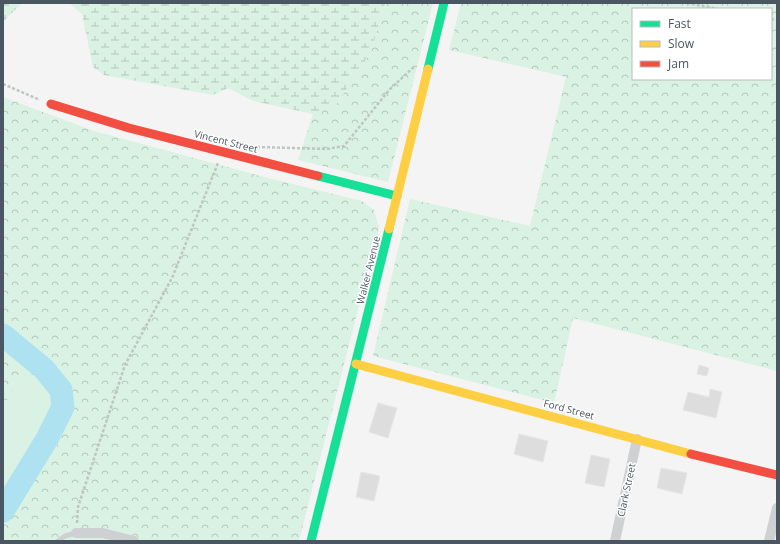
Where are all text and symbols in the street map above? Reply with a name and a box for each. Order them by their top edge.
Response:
legend [632,8,772,80]
text: Fast [668,15,691,32]
text: Slow [668,35,695,52]
text: Jam [667,55,689,72]
street label: Vincent Street [193,126,260,156]
street label: Walker Avenue [353,234,383,306]
street label: Ford Street [542,396,596,423]
street label: Clark Street [614,462,639,518]

